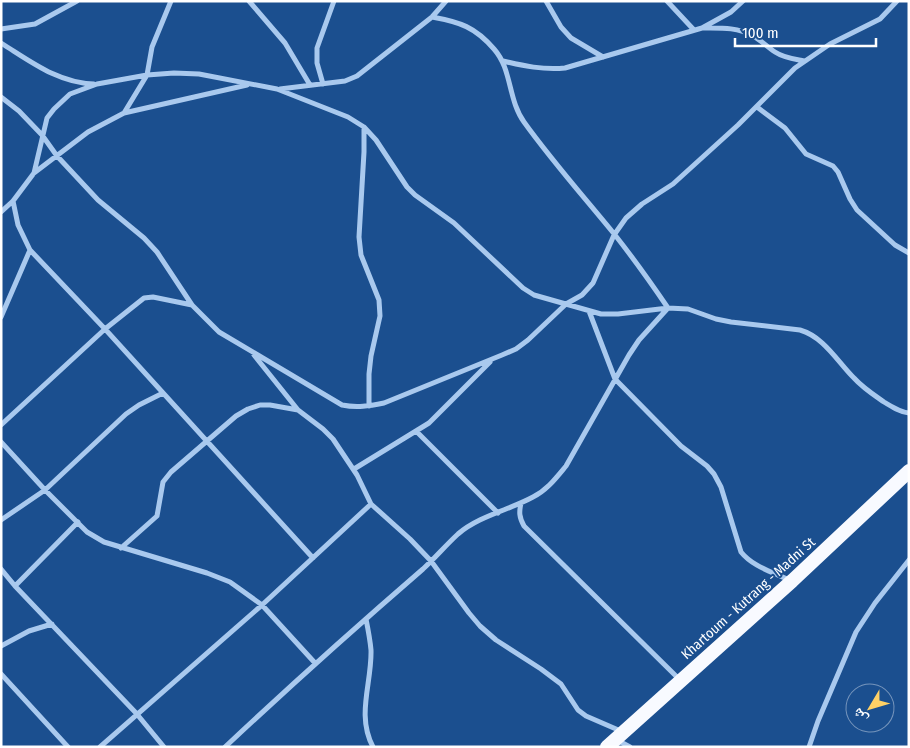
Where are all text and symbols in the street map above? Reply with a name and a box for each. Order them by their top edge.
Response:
scale bar [735,15,876,47]
text: 100 m [742,24,779,42]
street label: Khartoum - Kutrang - Madni St [678,533,819,663]
north arrow [845,683,895,733]
text: ش [849,704,871,727]

